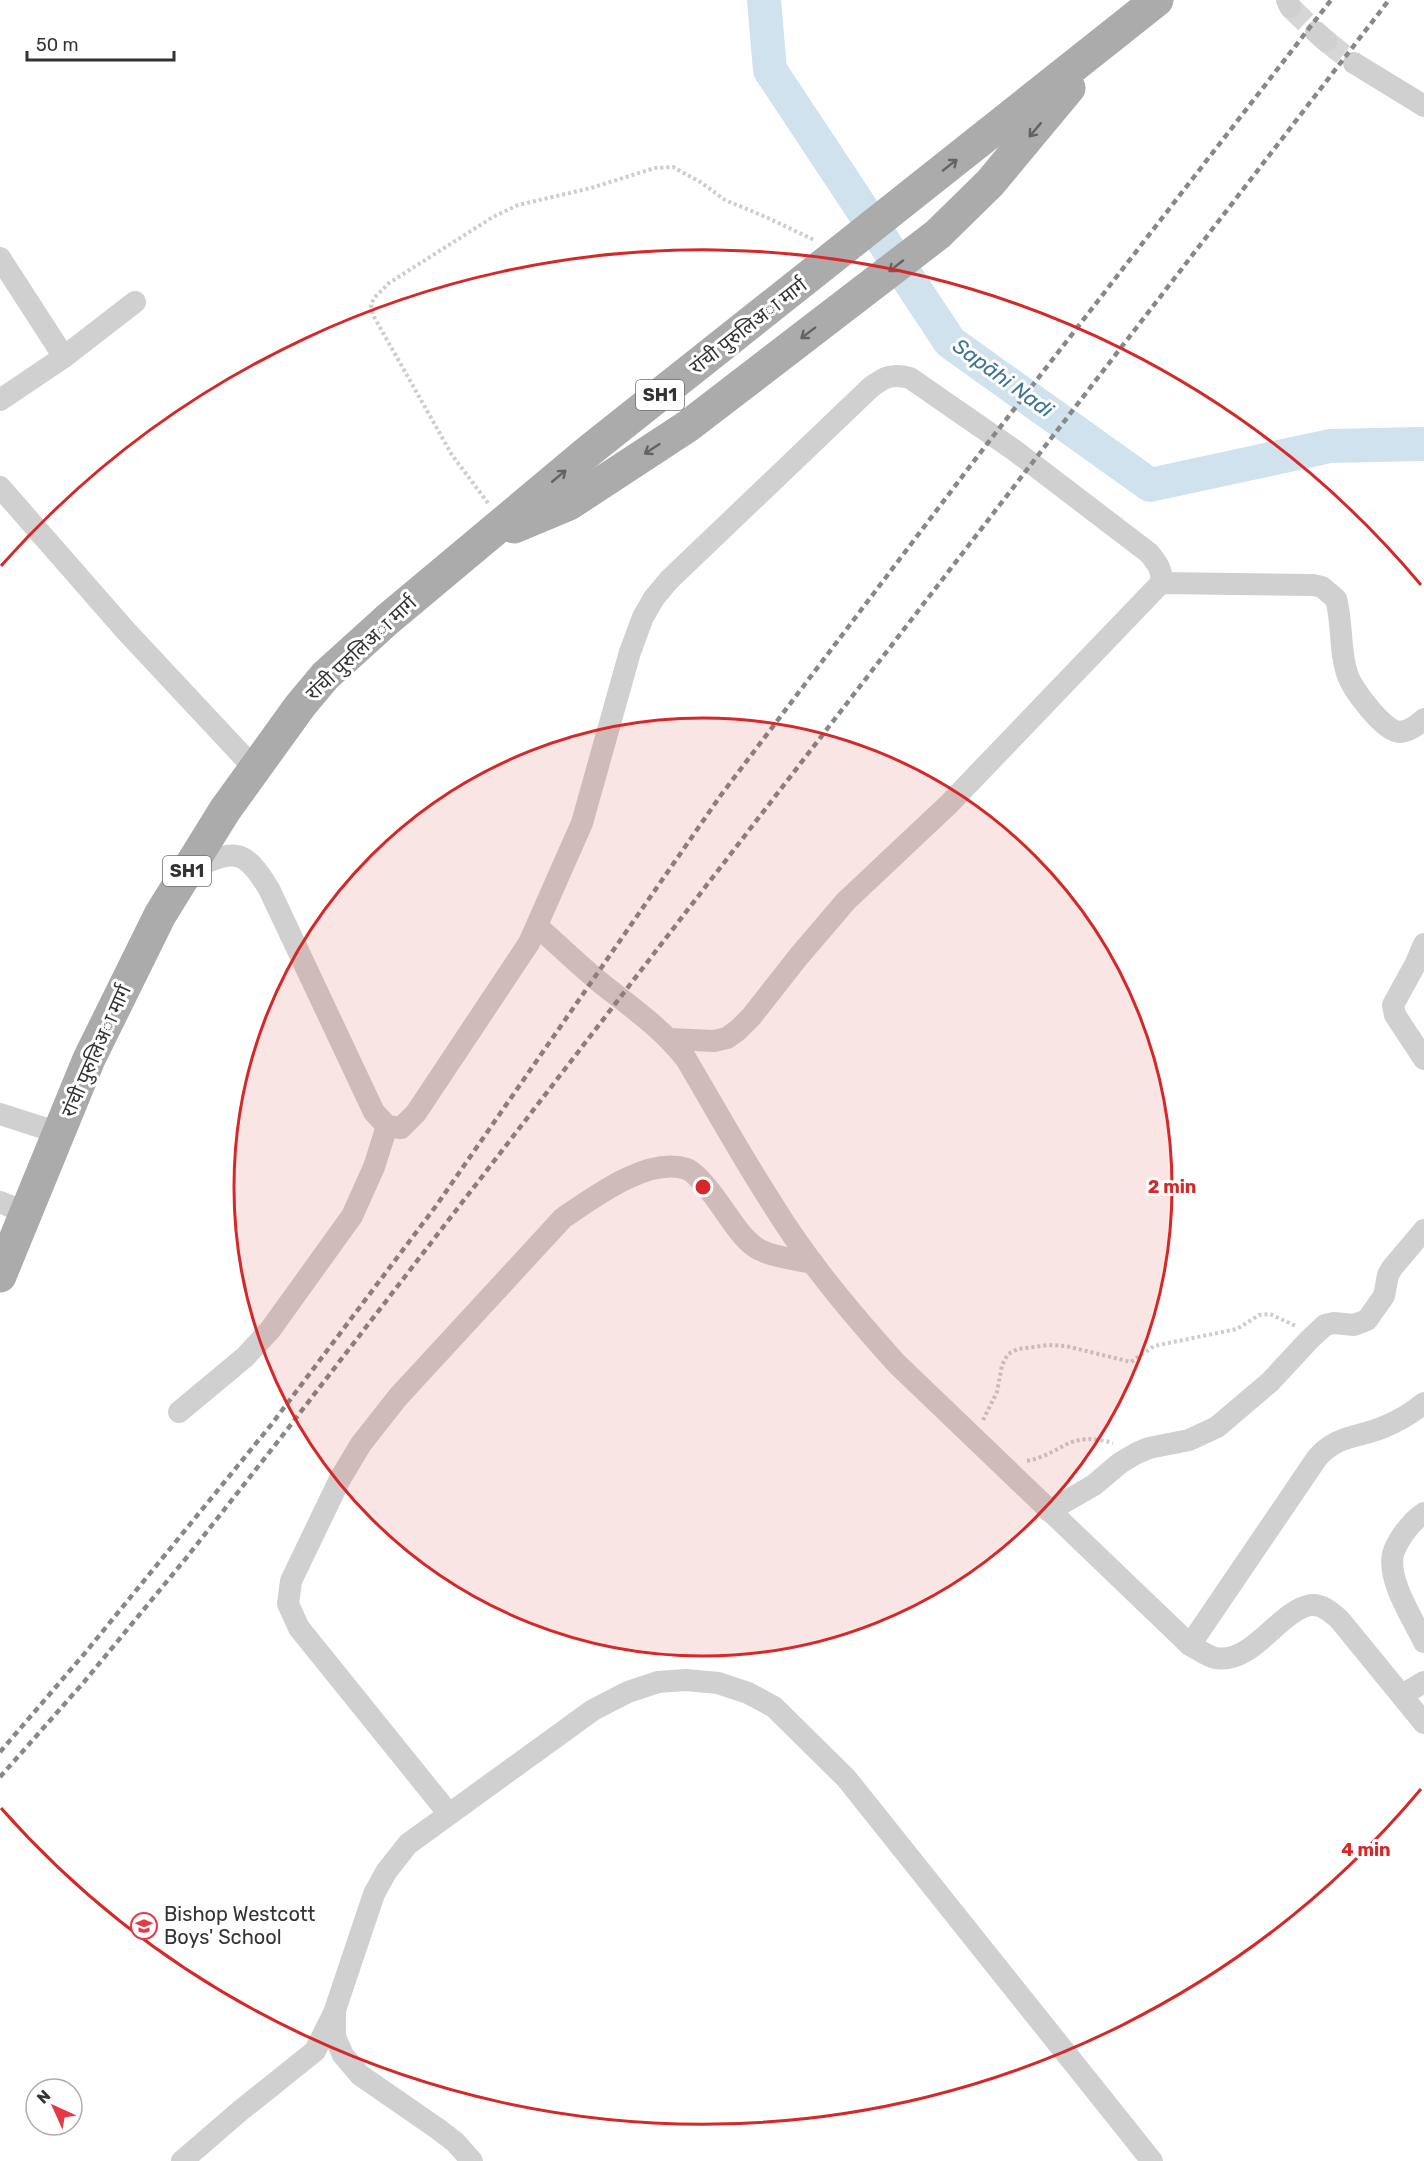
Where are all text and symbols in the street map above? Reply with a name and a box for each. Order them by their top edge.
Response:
scale bar [27,24,174,62]
text: 50 m [36,34,79,56]
one-way arrow [1028,122,1041,138]
one-way arrow [942,159,958,172]
one-way arrow [888,259,904,272]
street label: रांची पुरुलिअा मार्ग [685,272,813,380]
one-way arrow [801,327,817,340]
water label: Sapāhi Nadi [948,333,1059,423]
road number: SH1 [636,380,684,410]
one-way arrow [644,443,660,455]
one-way arrow [551,469,566,483]
street label: रांची पुरुलिअा मार्ग [301,590,423,706]
road number: SH1 [163,856,211,886]
street label: रांची पुरुलिअा मार्ग [56,980,137,1121]
text: 2 min [1148,1176,1196,1198]
centre of rings [693,1177,713,1197]
text: 4 min [1341,1839,1391,1861]
place label: Bishop Westcott Boys' School [164,1902,316,1949]
school or university icon: Bishop Westcott Boys' School [129,1911,159,1941]
north arrow [24,2077,84,2137]
text: N [33,2086,55,2108]

